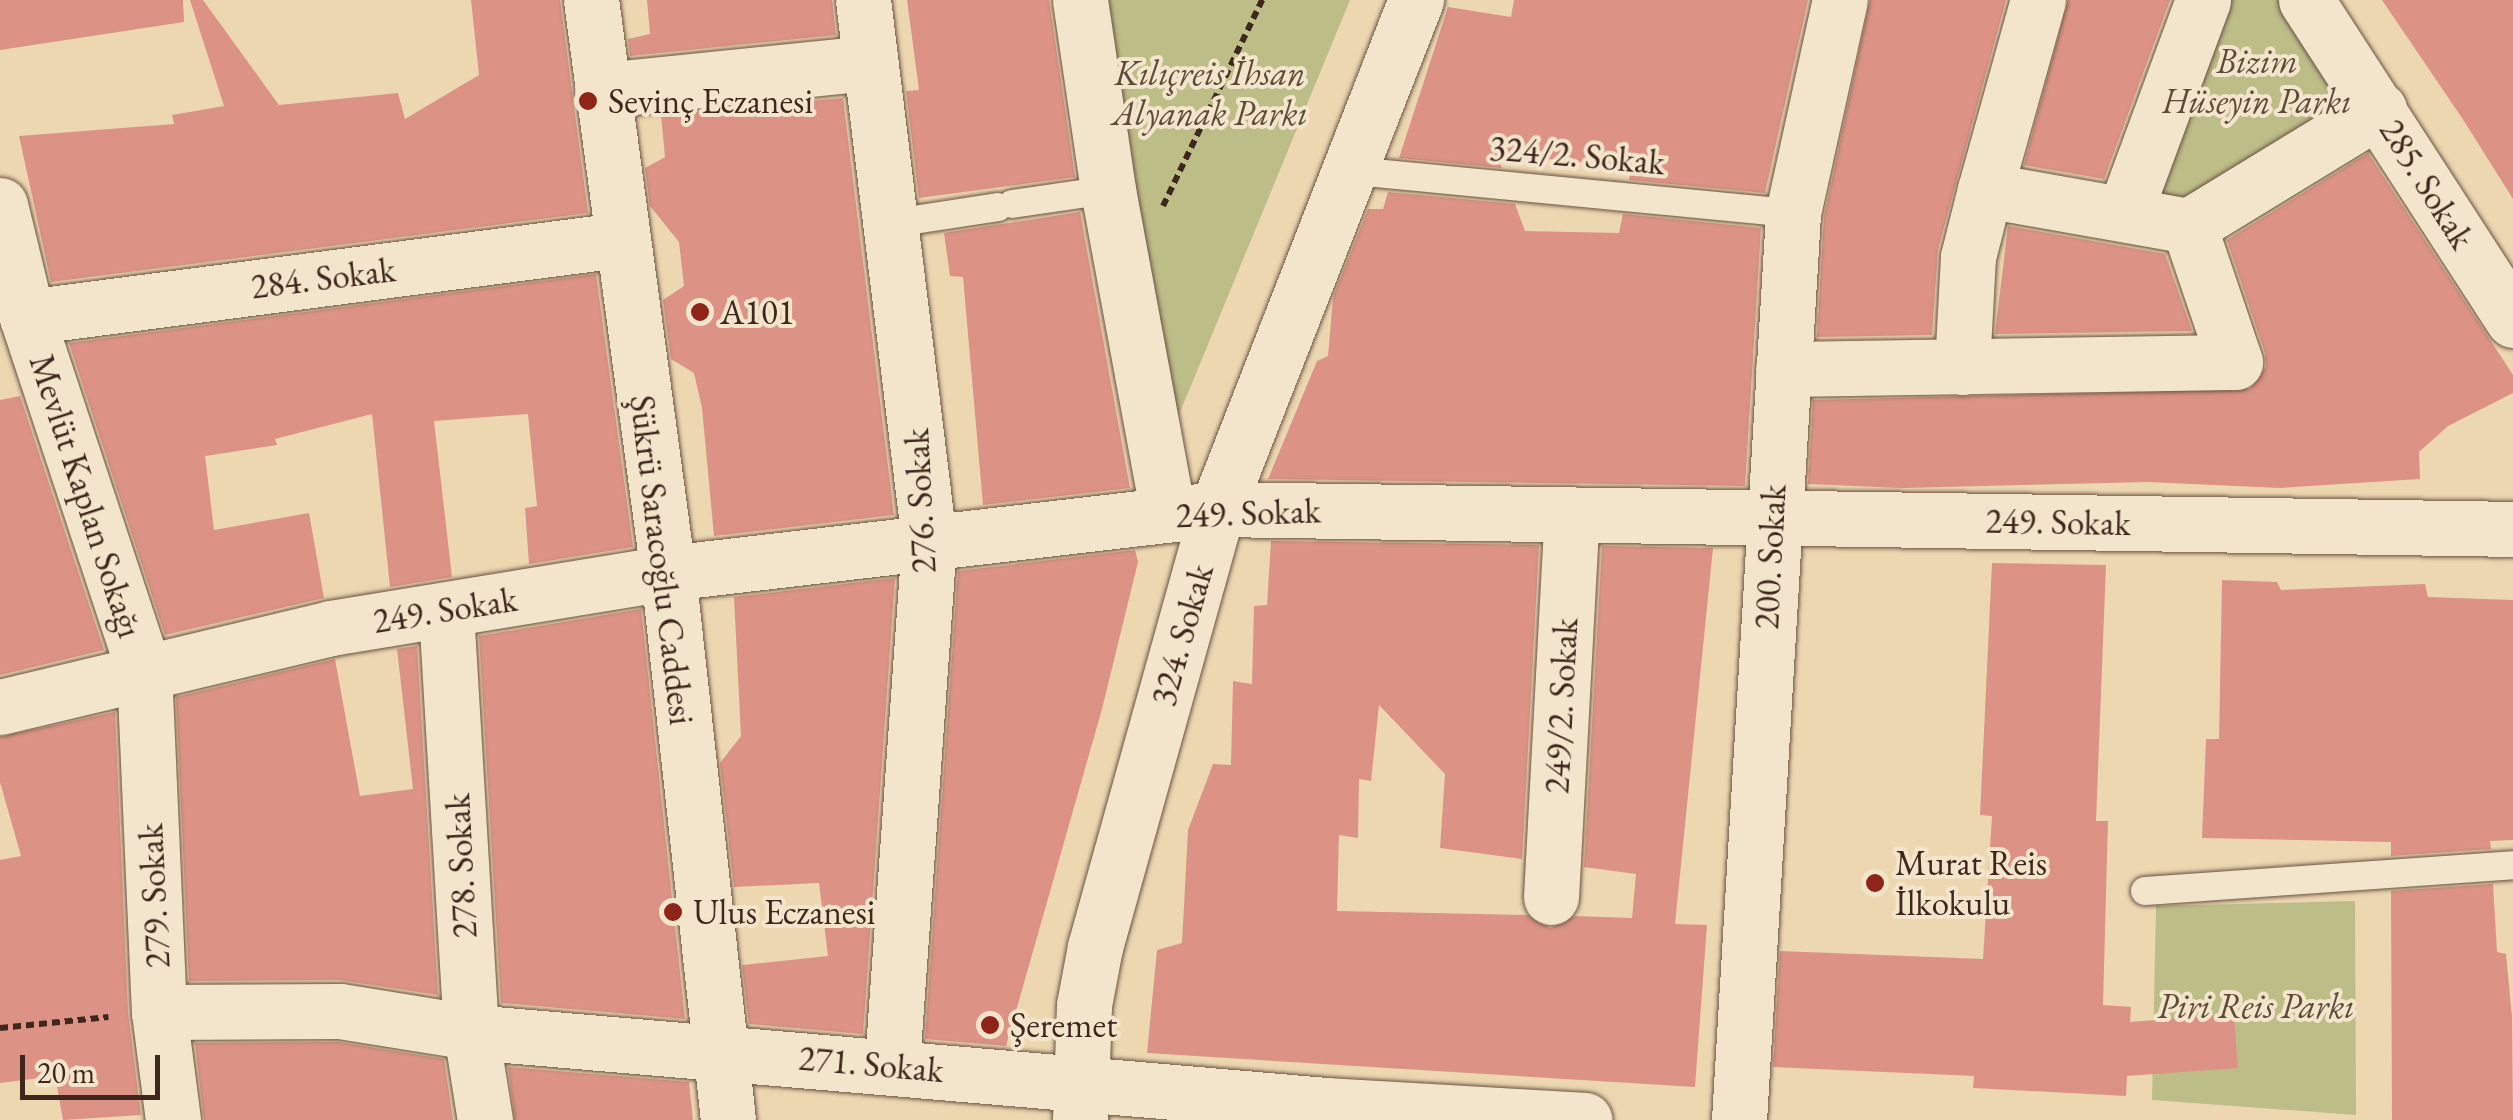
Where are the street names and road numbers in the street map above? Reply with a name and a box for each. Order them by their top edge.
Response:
street label: 285. Sokak [2371,111,2483,257]
street label: 324/2. Sokak [1487,126,1667,184]
street label: 284. Sokak [248,248,398,308]
street label: Mevlüt Kaplan Sokağı [20,349,152,643]
street label: Şükrü Saracoğlu Caddesi [621,393,703,727]
street label: 276. Sokak [895,427,945,575]
street label: 200. Sokak [1745,483,1795,631]
street label: 249. Sokak [1175,489,1321,537]
street label: 249. Sokak [1985,500,2131,544]
street label: 324. Sokak [1142,559,1222,711]
street label: 249. Sokak [370,578,520,642]
street label: 249/2. Sokak [1535,617,1587,795]
street label: 278. Sokak [436,792,486,940]
street label: 279. Sokak [129,822,179,970]
street label: 271. Sokak [797,1037,945,1091]

